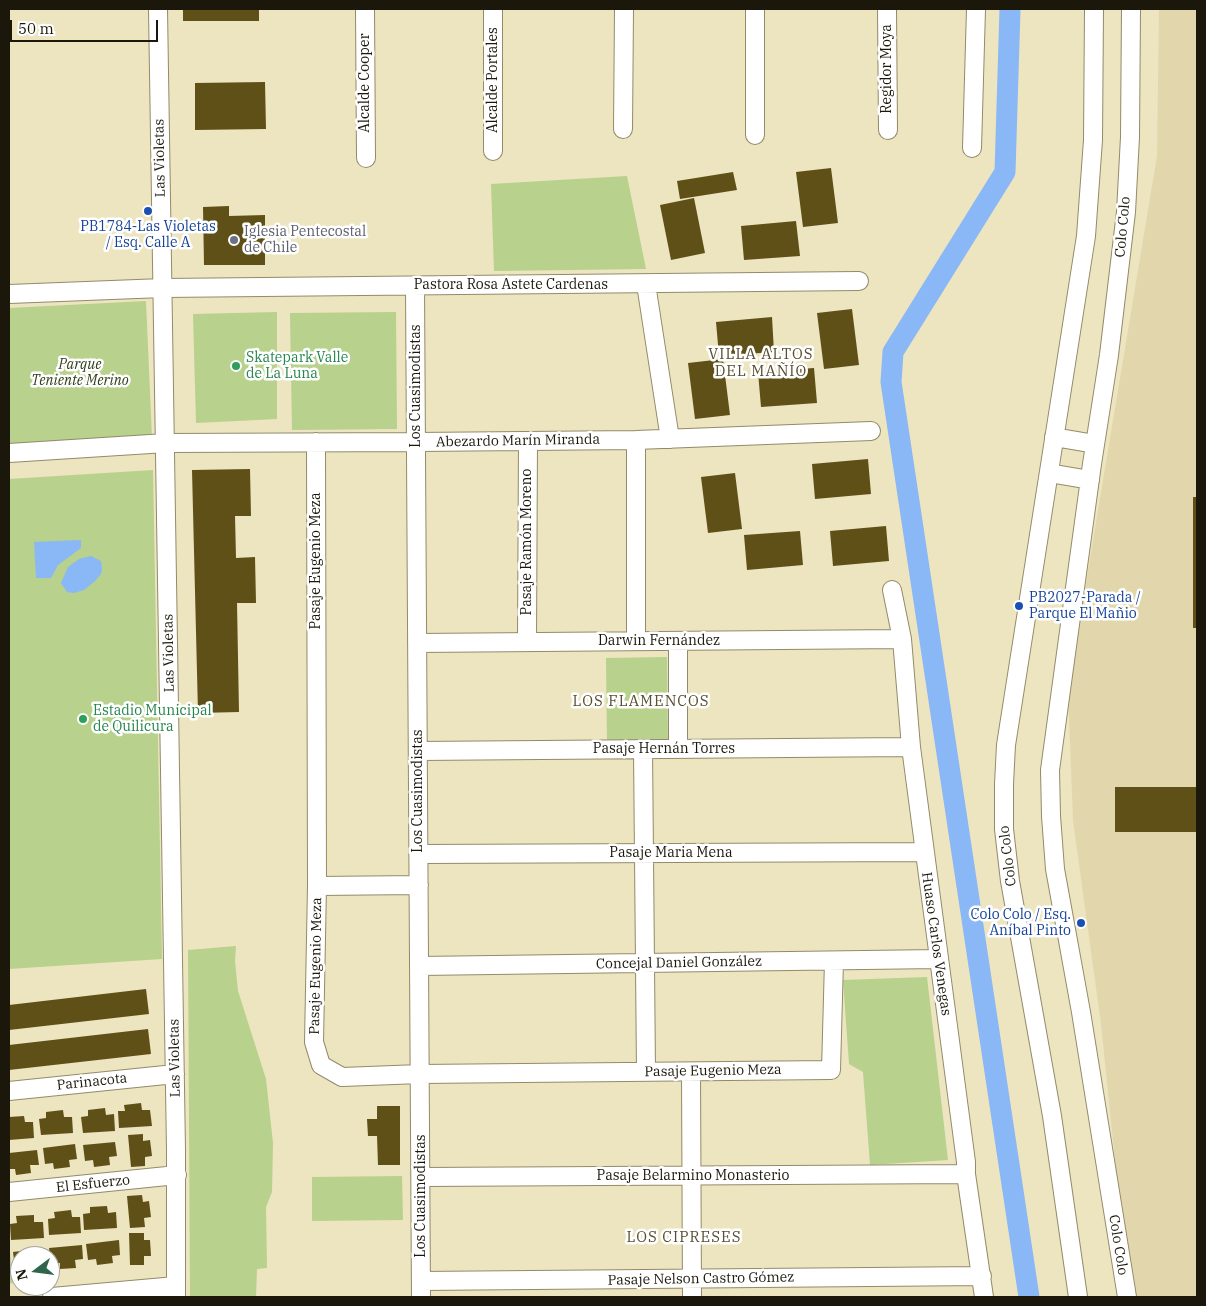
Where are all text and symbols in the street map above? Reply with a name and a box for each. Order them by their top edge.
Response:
scale bar [12,10,160,42]
text: 50 m [18,19,54,38]
street label: Regidor Moya [879,24,895,114]
street label: Alcalde Portales [485,27,501,133]
street label: Alcalde Cooper [357,33,373,133]
street label: Las Violetas [151,119,169,197]
street label: Colo Colo [1112,196,1134,258]
marker: PB1784-Las Violetas / Esq. Calle A [142,205,154,217]
place label: PB1784-Las Violetas / Esq. Calle A [80,219,216,252]
place label: Iglesia Pentecostal de Chile [244,224,366,256]
marker: Iglesia Pentecostal de Chile [228,234,240,246]
street label: Pastora Rosa Astete Cardenas [414,277,608,293]
street label: Los Cuasimodistas [408,324,424,448]
district label: VILLA ALTOS DEL MAÑÍO [707,346,815,381]
place label: Skatepark Valle de La Luna [246,350,348,382]
park label: Parque Teniente Merino [31,357,129,390]
marker: Skatepark Valle de La Luna [230,360,242,372]
street label: Abezardo Marín Miranda [436,431,600,451]
street label: Pasaje Ramón Moreno [519,469,535,615]
street label: Pasaje Eugenio Meza [308,492,324,630]
place label: PB2027-Parada / Parque El Mañio [1029,590,1141,622]
marker: PB2027-Parada / Parque El Mañio [1013,600,1025,612]
street label: Las Violetas [160,614,178,692]
street label: Darwin Fernández [598,633,720,649]
district label: LOS FLAMENCOS [571,693,711,711]
place label: Estadio Municipal de Quilicura [93,703,212,736]
marker: Estadio Municipal de Quilicura [77,713,89,725]
street label: Los Cuasimodistas [410,729,426,853]
street label: Pasaje Hernán Torres [593,741,735,757]
street label: Colo Colo [996,825,1020,887]
street label: Pasaje Maria Mena [609,845,733,861]
street label: Huaso Carlos Venegas [918,871,954,1017]
street label: Pasaje Eugenio Meza [306,897,326,1035]
place label: Colo Colo / Esq. Aníbal Pinto [971,907,1071,940]
marker: Colo Colo / Esq. Aníbal Pinto [1075,917,1087,929]
street label: Concejal Daniel González [596,953,762,973]
street label: Las Violetas [166,1019,184,1097]
street label: Pasaje Eugenio Meza [644,1061,782,1081]
street label: Parinacota [56,1070,128,1094]
street label: Los Cuasimodistas [413,1134,429,1258]
street label: Pasaje Belarmino Monasterio [597,1168,789,1184]
street label: El Esfuerzo [55,1172,131,1196]
street label: Colo Colo [1105,1214,1131,1276]
district label: LOS CIPRESES [625,1229,743,1247]
north arrow [10,1246,60,1296]
text: N [11,1267,32,1282]
street label: Pasaje Nelson Castro Gómez [608,1269,794,1289]

